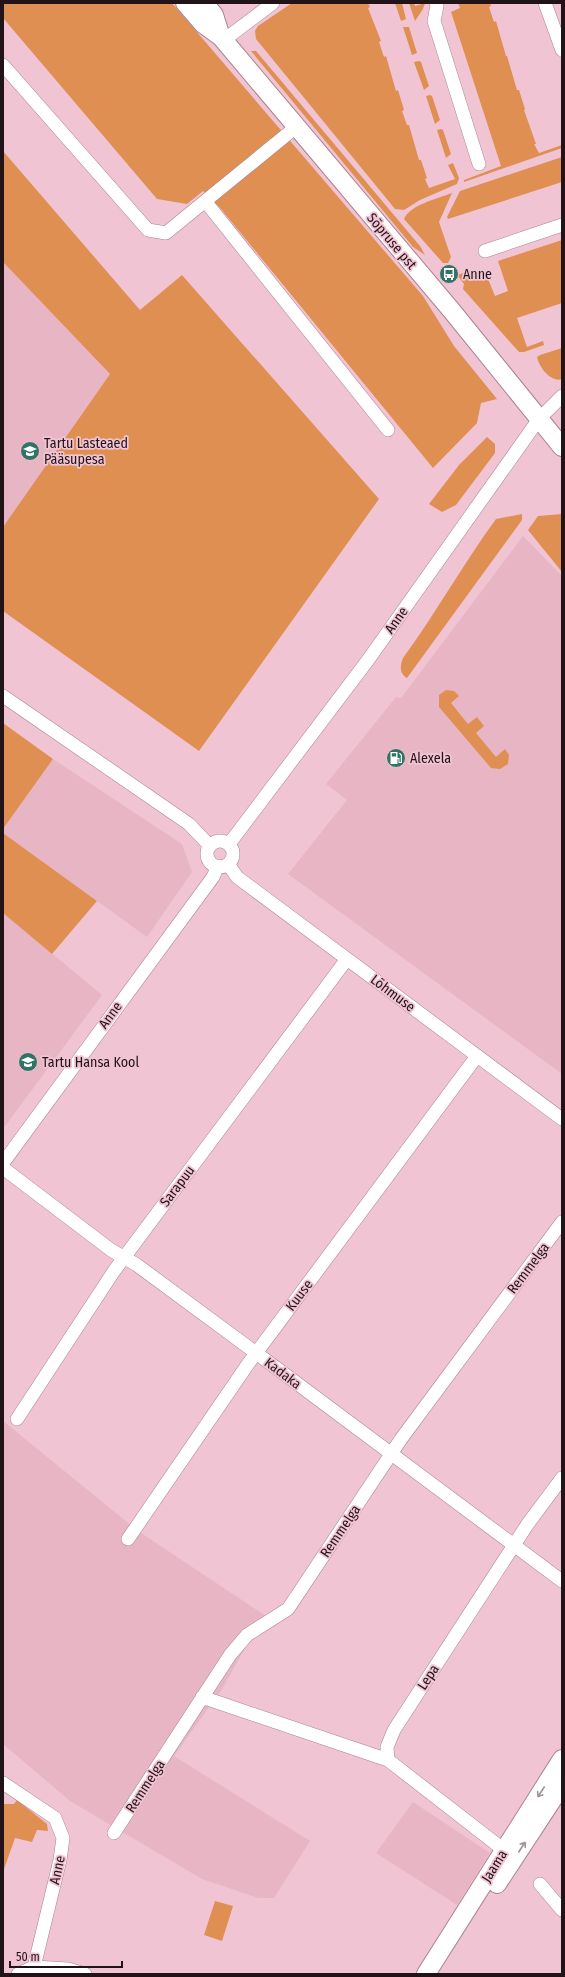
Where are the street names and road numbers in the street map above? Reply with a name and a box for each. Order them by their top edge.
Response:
street label: Sõpruse pst [363,210,420,273]
street label: Anne [381,603,412,637]
street label: Lõhmuse [367,971,418,1016]
street label: Anne [95,998,126,1032]
street label: Sarapuu [156,1162,198,1210]
street label: Remmelga [504,1239,553,1297]
street label: Kuuse [282,1276,317,1314]
street label: Kadaka [261,1354,305,1393]
street label: Remmelga [317,1502,364,1561]
street label: Lepa [414,1661,443,1693]
street label: Remmelga [122,1757,169,1816]
street label: Jaama [478,1847,511,1886]
street label: Anne [46,1854,69,1886]

